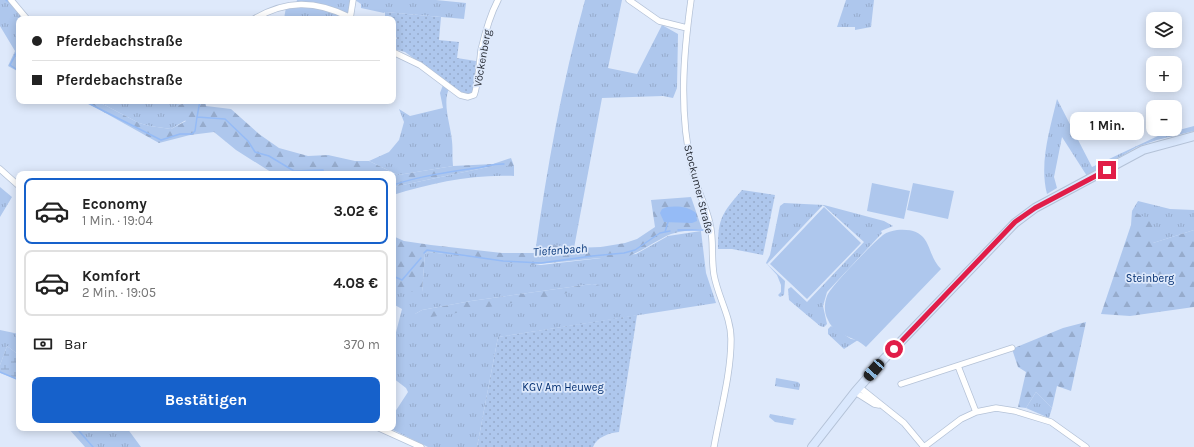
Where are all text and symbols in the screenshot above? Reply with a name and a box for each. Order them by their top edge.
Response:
map controls [1146,12,1182,136]
button: layers [1146,12,1182,48]
street label: Vöckenberg [471,28,494,88]
text: Pferdebachstraße [56,32,183,50]
button: + [1146,56,1182,92]
text: Pferdebachstraße [56,71,183,89]
button: − [1146,100,1182,136]
callout: 1 Min. [1070,112,1144,140]
text: 1 Min. [1090,118,1124,133]
street label: Stockumer Straße [681,143,716,235]
route end [1098,161,1116,179]
icon: car [34,193,70,229]
text: Economy [82,195,147,213]
text: 3.02 € [334,202,378,220]
text: 1 Min. · 19:04 [82,213,153,228]
water label: Tiefenbach [532,241,588,259]
icon: car [34,265,70,301]
text: Komfort [82,267,140,285]
park label: Steinberg [1126,272,1175,285]
text: 4.08 € [333,274,378,292]
text: 2 Min. · 19:05 [82,285,156,300]
icon: cash [32,333,54,355]
text: Bar [64,335,87,353]
text: 370 m [343,337,380,352]
route start [885,340,903,358]
car [862,357,886,383]
button: Bestätigen [32,377,380,423]
park label: KGV Am Heuweg [522,381,604,394]

